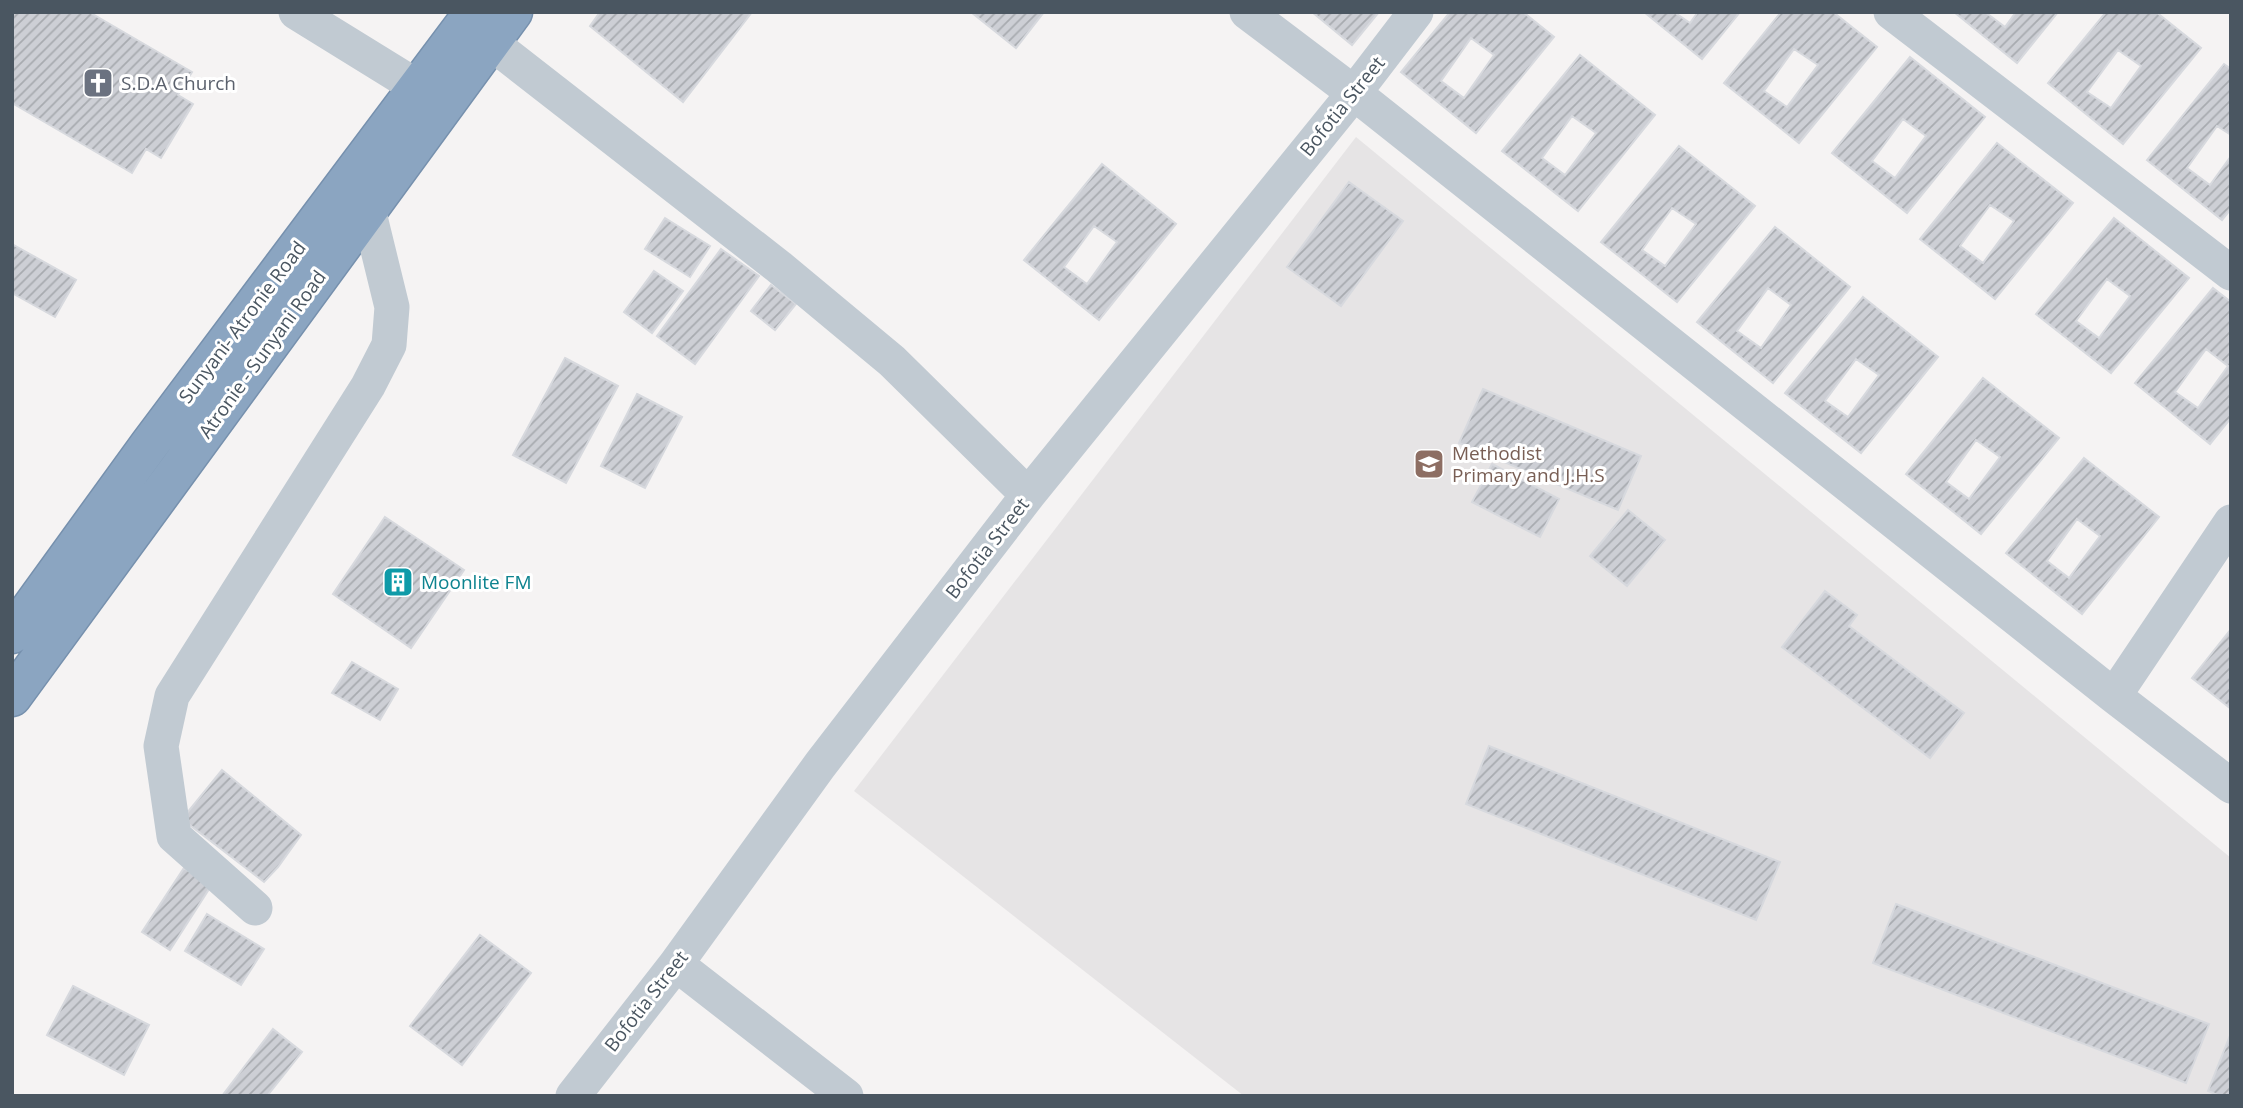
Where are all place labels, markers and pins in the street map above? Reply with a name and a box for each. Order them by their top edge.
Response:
church icon: S.D.A Church [81,66,115,100]
place label: S.D.A Church [121,70,236,96]
place label: Methodist Primary and J.H.S [1452,440,1605,488]
school or university icon: Methodist Primary and J.H.S [1412,447,1446,481]
building icon: Moonlite FM [381,565,415,599]
place label: Moonlite FM [421,569,531,595]

